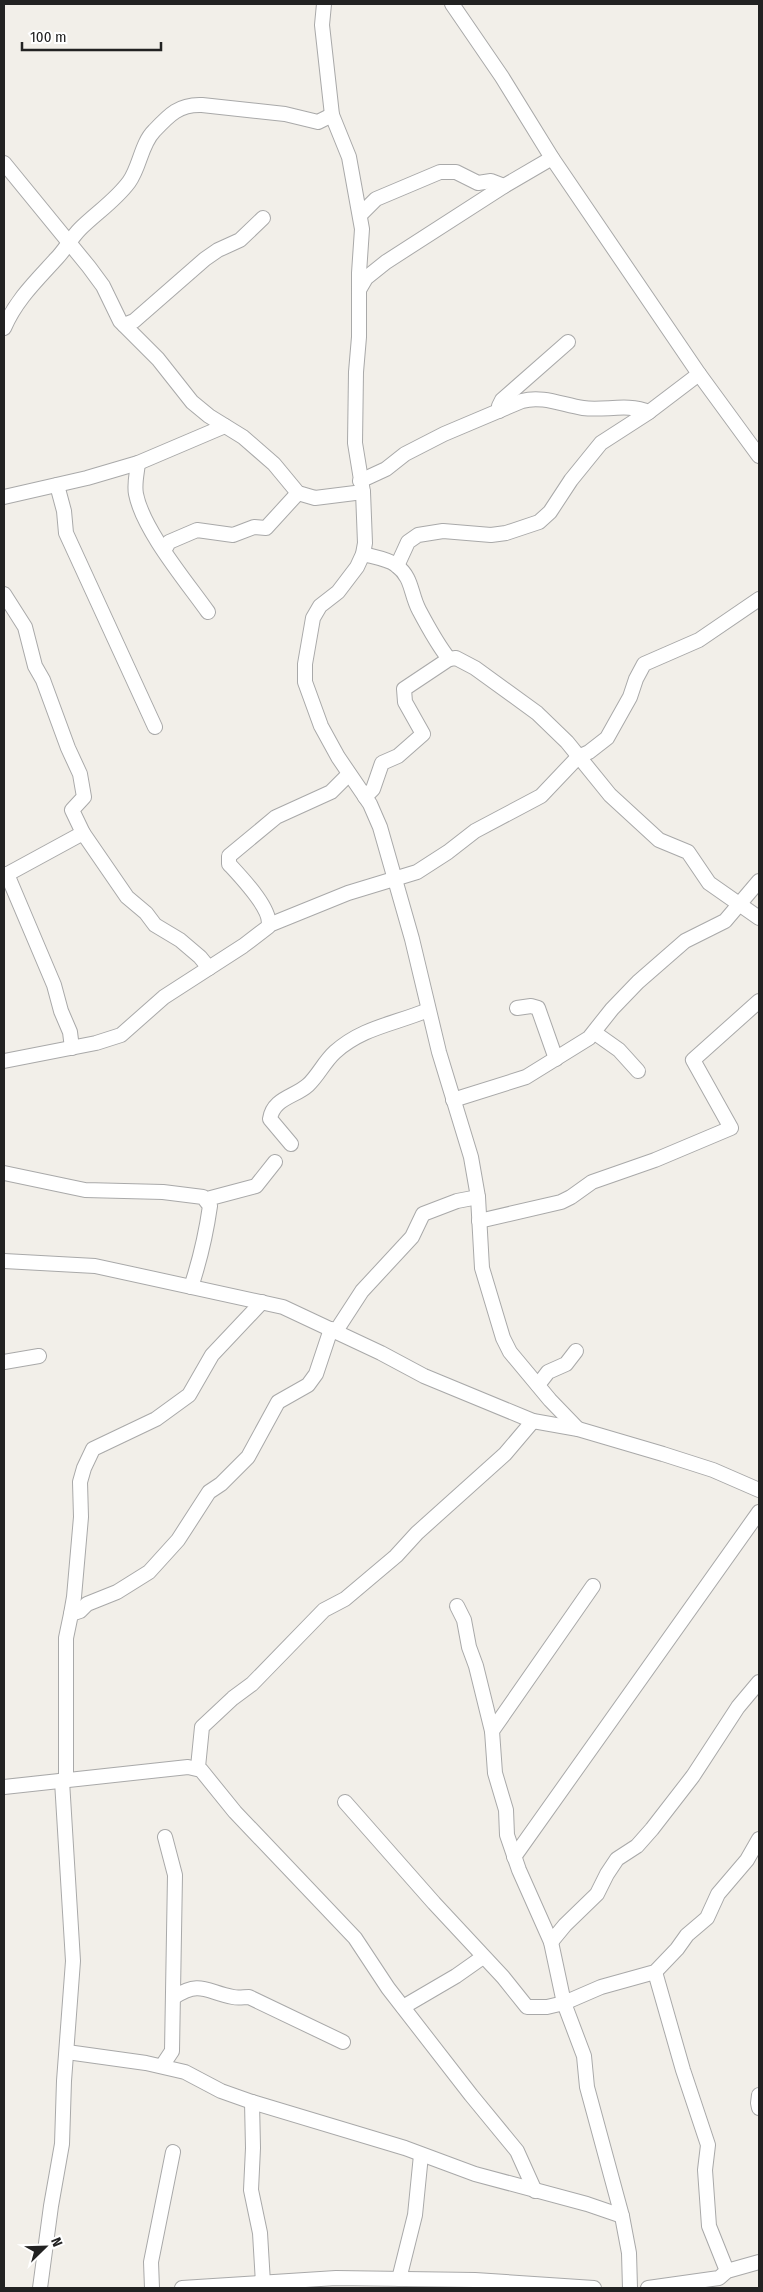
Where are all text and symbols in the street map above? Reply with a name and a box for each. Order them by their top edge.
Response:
scale bar [22,20,161,52]
text: 100 m [30,28,67,46]
north arrow [20,2222,70,2272]
text: N [47,2235,66,2249]

